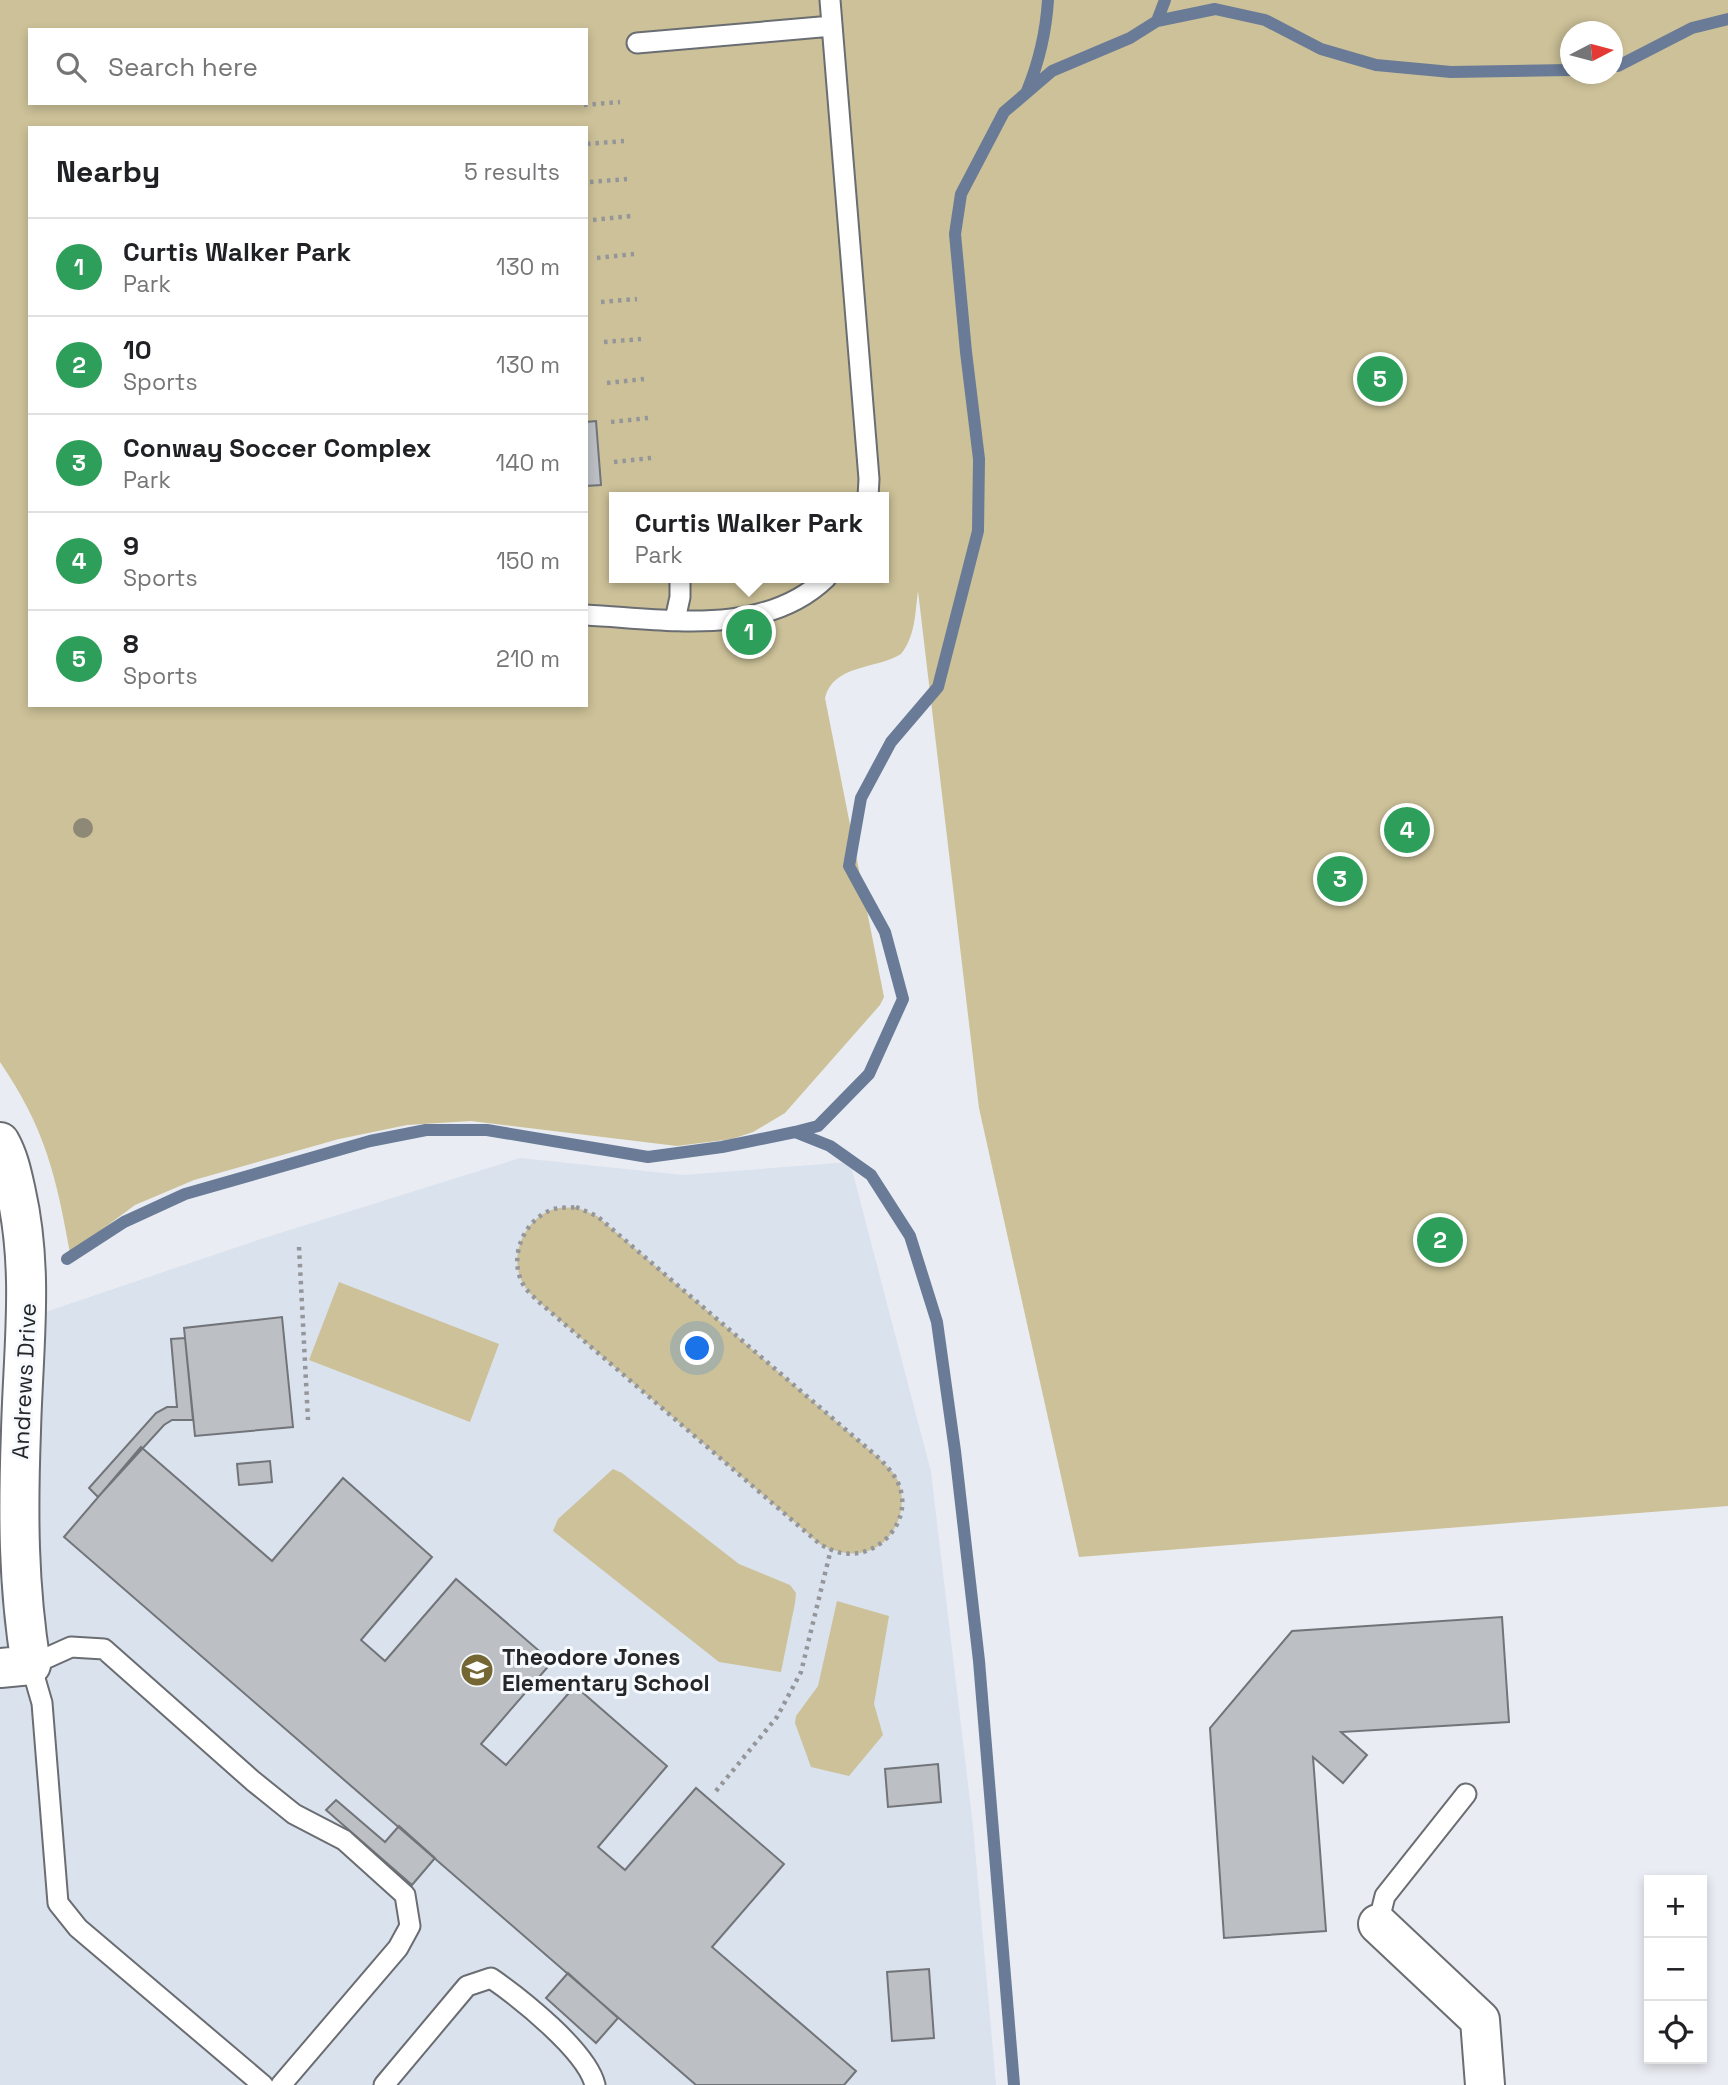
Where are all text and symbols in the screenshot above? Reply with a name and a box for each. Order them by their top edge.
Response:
north arrow [1560,21,1623,84]
search box [28,28,588,105]
icon: search [52,48,90,86]
text: Search here [108,50,258,84]
text: Nearby [56,152,160,191]
text: 5 results [464,157,560,187]
text: Curtis Walker Park [123,235,351,269]
text: 1 [74,252,84,282]
text: 130 m [496,252,560,282]
text: Park [123,269,171,299]
text: 10 [123,333,152,367]
text: 2 [72,350,86,380]
text: 130 m [496,350,560,380]
pin: 5 [1357,353,1403,405]
text: Sports [123,367,198,397]
text: Conway Soccer Complex [123,431,431,465]
text: 3 [72,448,86,478]
text: 140 m [496,448,560,478]
text: Park [123,465,171,495]
popup [609,492,889,583]
text: Curtis Walker Park [635,506,863,540]
text: 9 [123,529,139,563]
text: Park [635,540,683,570]
text: 4 [72,546,86,576]
text: 150 m [496,546,560,576]
text: Sports [123,563,198,593]
pin: 1 [726,606,772,658]
text: 8 [123,627,139,661]
text: 5 [72,644,86,674]
text: 210 m [496,644,560,674]
text: Sports [123,661,198,691]
pin: 4 [1384,804,1430,856]
pin: 3 [1317,853,1363,905]
pin: 2 [1417,1214,1463,1266]
street label: Andrews Drive [5,1302,43,1460]
your location [680,1331,714,1365]
place label: Theodore Jones Elementary School [502,1642,710,1698]
school or university icon: Theodore Jones Elementary School [458,1651,496,1689]
map controls [1644,1875,1707,2064]
button: + [1644,1875,1707,1938]
button: − [1644,1938,1707,2001]
button: locate [1644,2001,1707,2064]

